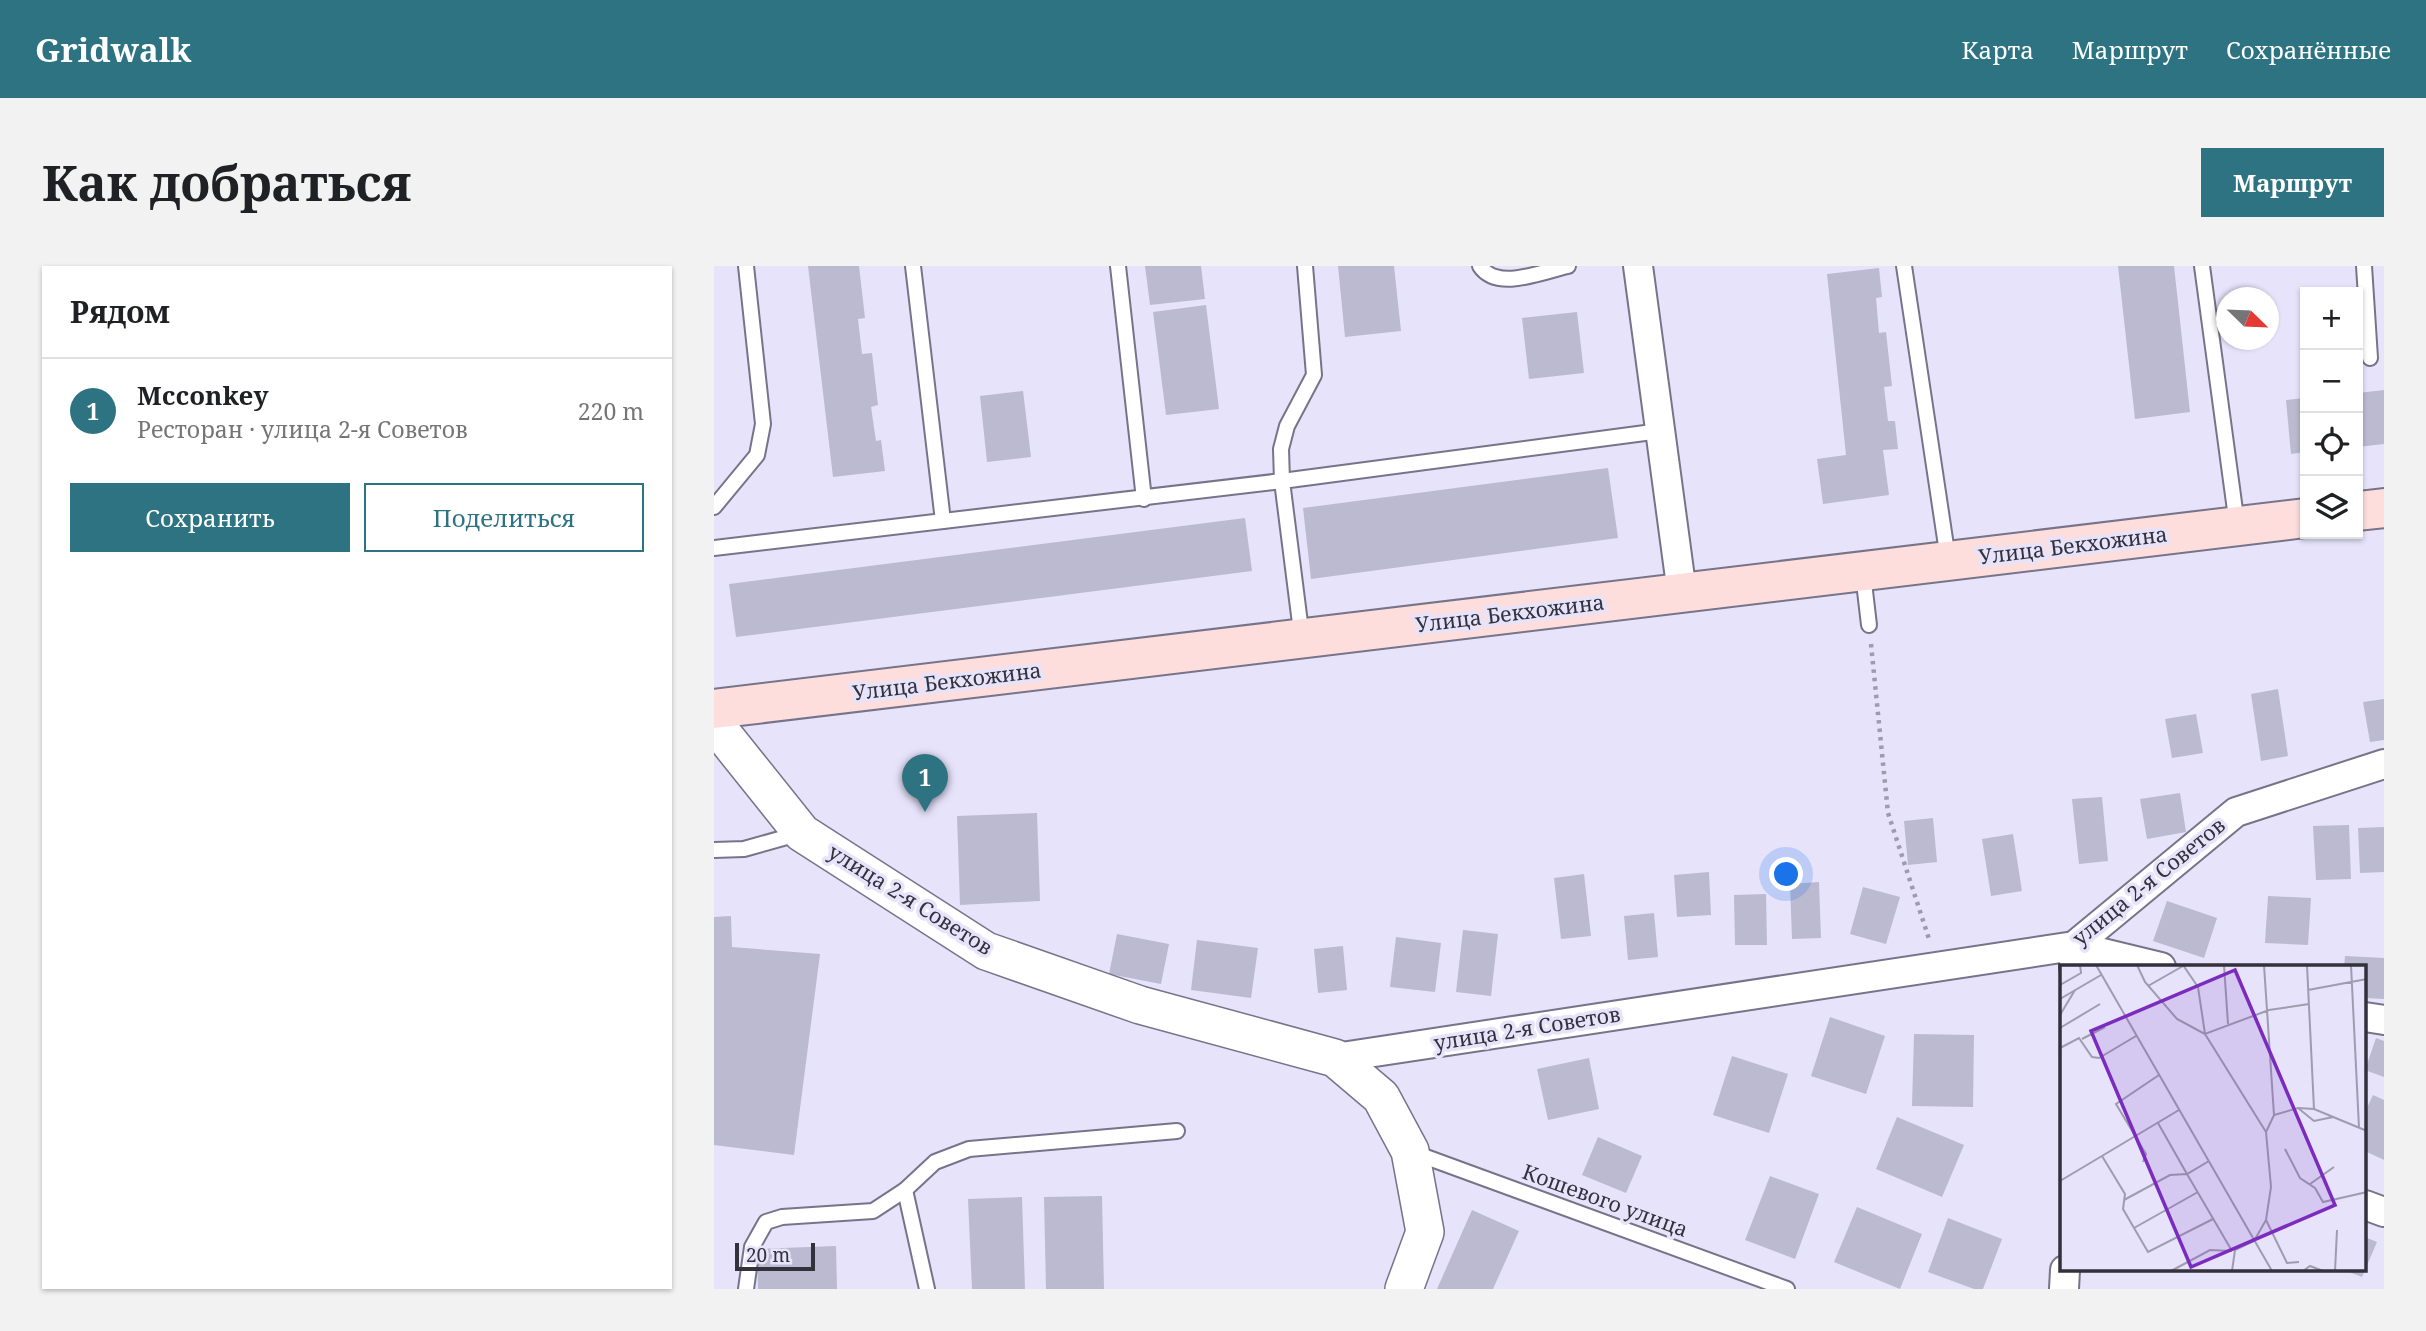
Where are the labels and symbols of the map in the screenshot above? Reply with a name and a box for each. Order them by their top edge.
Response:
north arrow [2216,287,2279,350]
street label: Улица Бекхожина [1977,520,2169,570]
street label: Улица Бекхожина [1414,588,1606,638]
street label: Улица Бекхожина [851,656,1043,706]
pin: 1 [902,754,948,812]
street label: улица 2-я Советов [2066,811,2231,951]
street label: улица 2-я Советов [823,837,998,961]
your location [1769,857,1803,891]
inset map [2060,965,2366,1272]
street label: улица 2-я Советов [1431,999,1622,1057]
street label: Кошевого улица [1519,1157,1692,1243]
scale bar [735,1240,816,1272]

